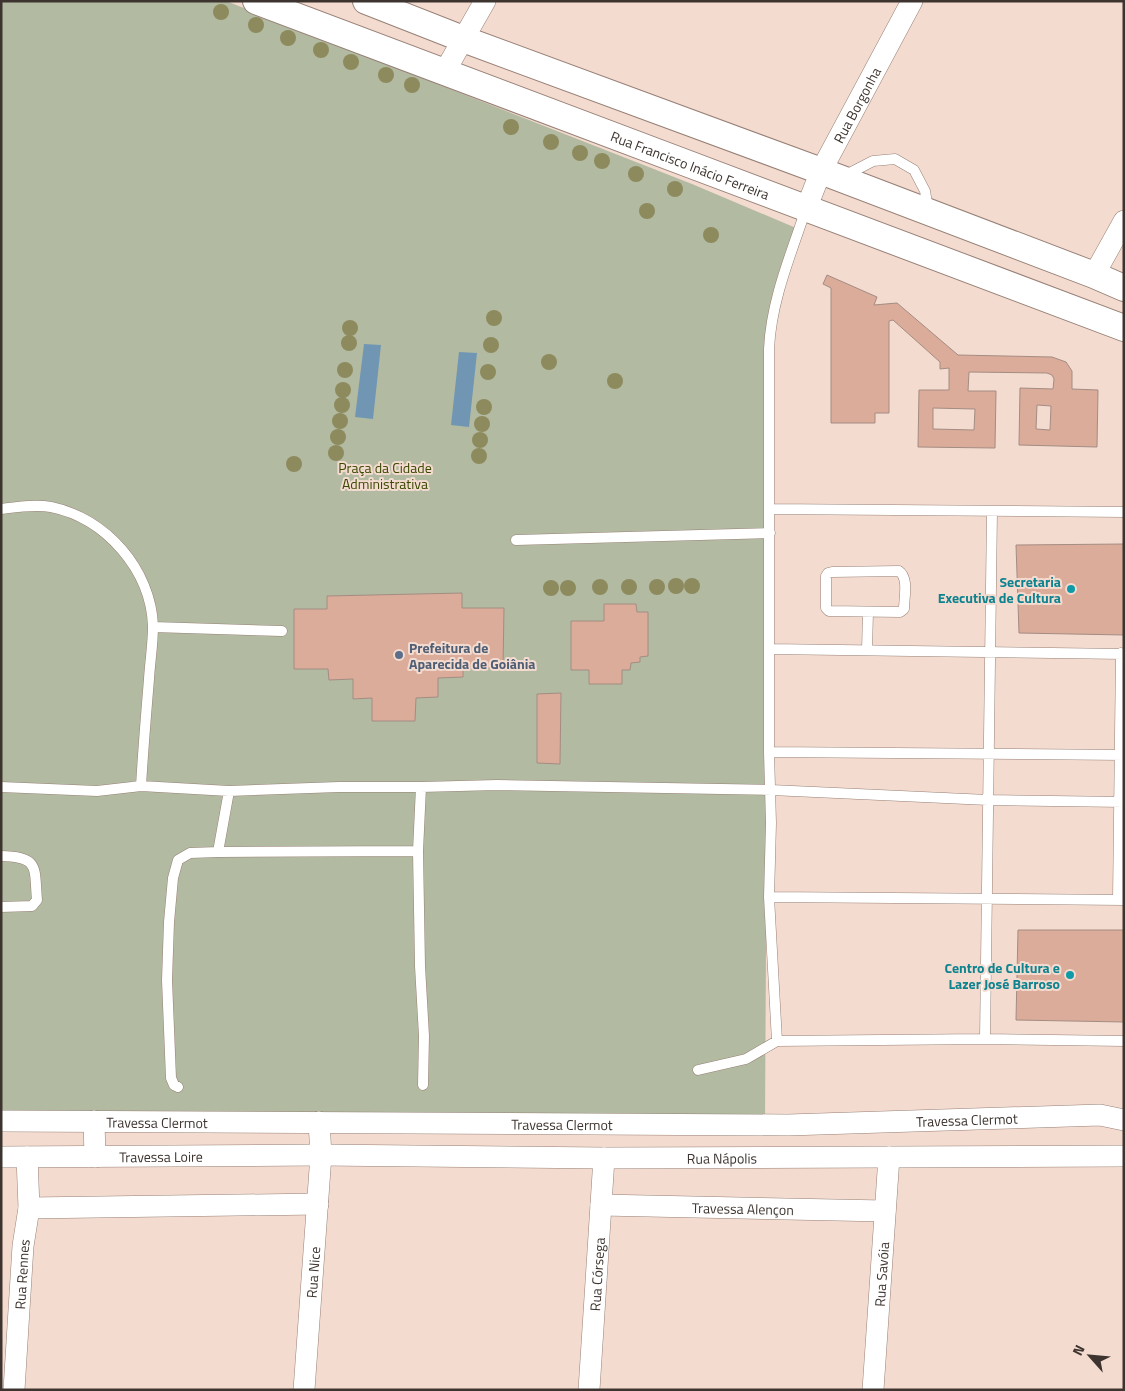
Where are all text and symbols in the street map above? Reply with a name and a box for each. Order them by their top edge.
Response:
street label: Rua Borgonha [827,63,885,147]
street label: Rua Francisco Inácio Ferreira [608,125,773,204]
park label: Praça da Cidade Administrativa [338,457,432,494]
place label: Secretaria Executiva de Cultura [938,571,1061,608]
marker: Secretaria Executiva de Cultura [1065,583,1077,595]
place label: Prefeitura de Aparecida de Goiânia [409,637,536,674]
marker: Prefeitura de Aparecida de Goiânia [393,649,405,661]
place label: Centro de Cultura e Lazer José Barroso [944,957,1060,994]
marker: Centro de Cultura e Lazer José Barroso [1064,969,1076,981]
street label: Travessa Clermot [916,1107,1018,1131]
street label: Travessa Clermot [106,1111,208,1133]
street label: Travessa Clermot [511,1113,613,1135]
street label: Travessa Loire [119,1145,203,1167]
street label: Rua Nápolis [687,1147,757,1168]
street label: Travessa Alençon [692,1196,794,1220]
street label: Rua Córsega [584,1237,609,1312]
street label: Rua Rennes [9,1238,34,1310]
street label: Rua Savóia [868,1241,894,1307]
street label: Rua Nice [300,1246,325,1299]
north arrow [1065,1331,1115,1381]
text: N [1066,1341,1090,1359]

